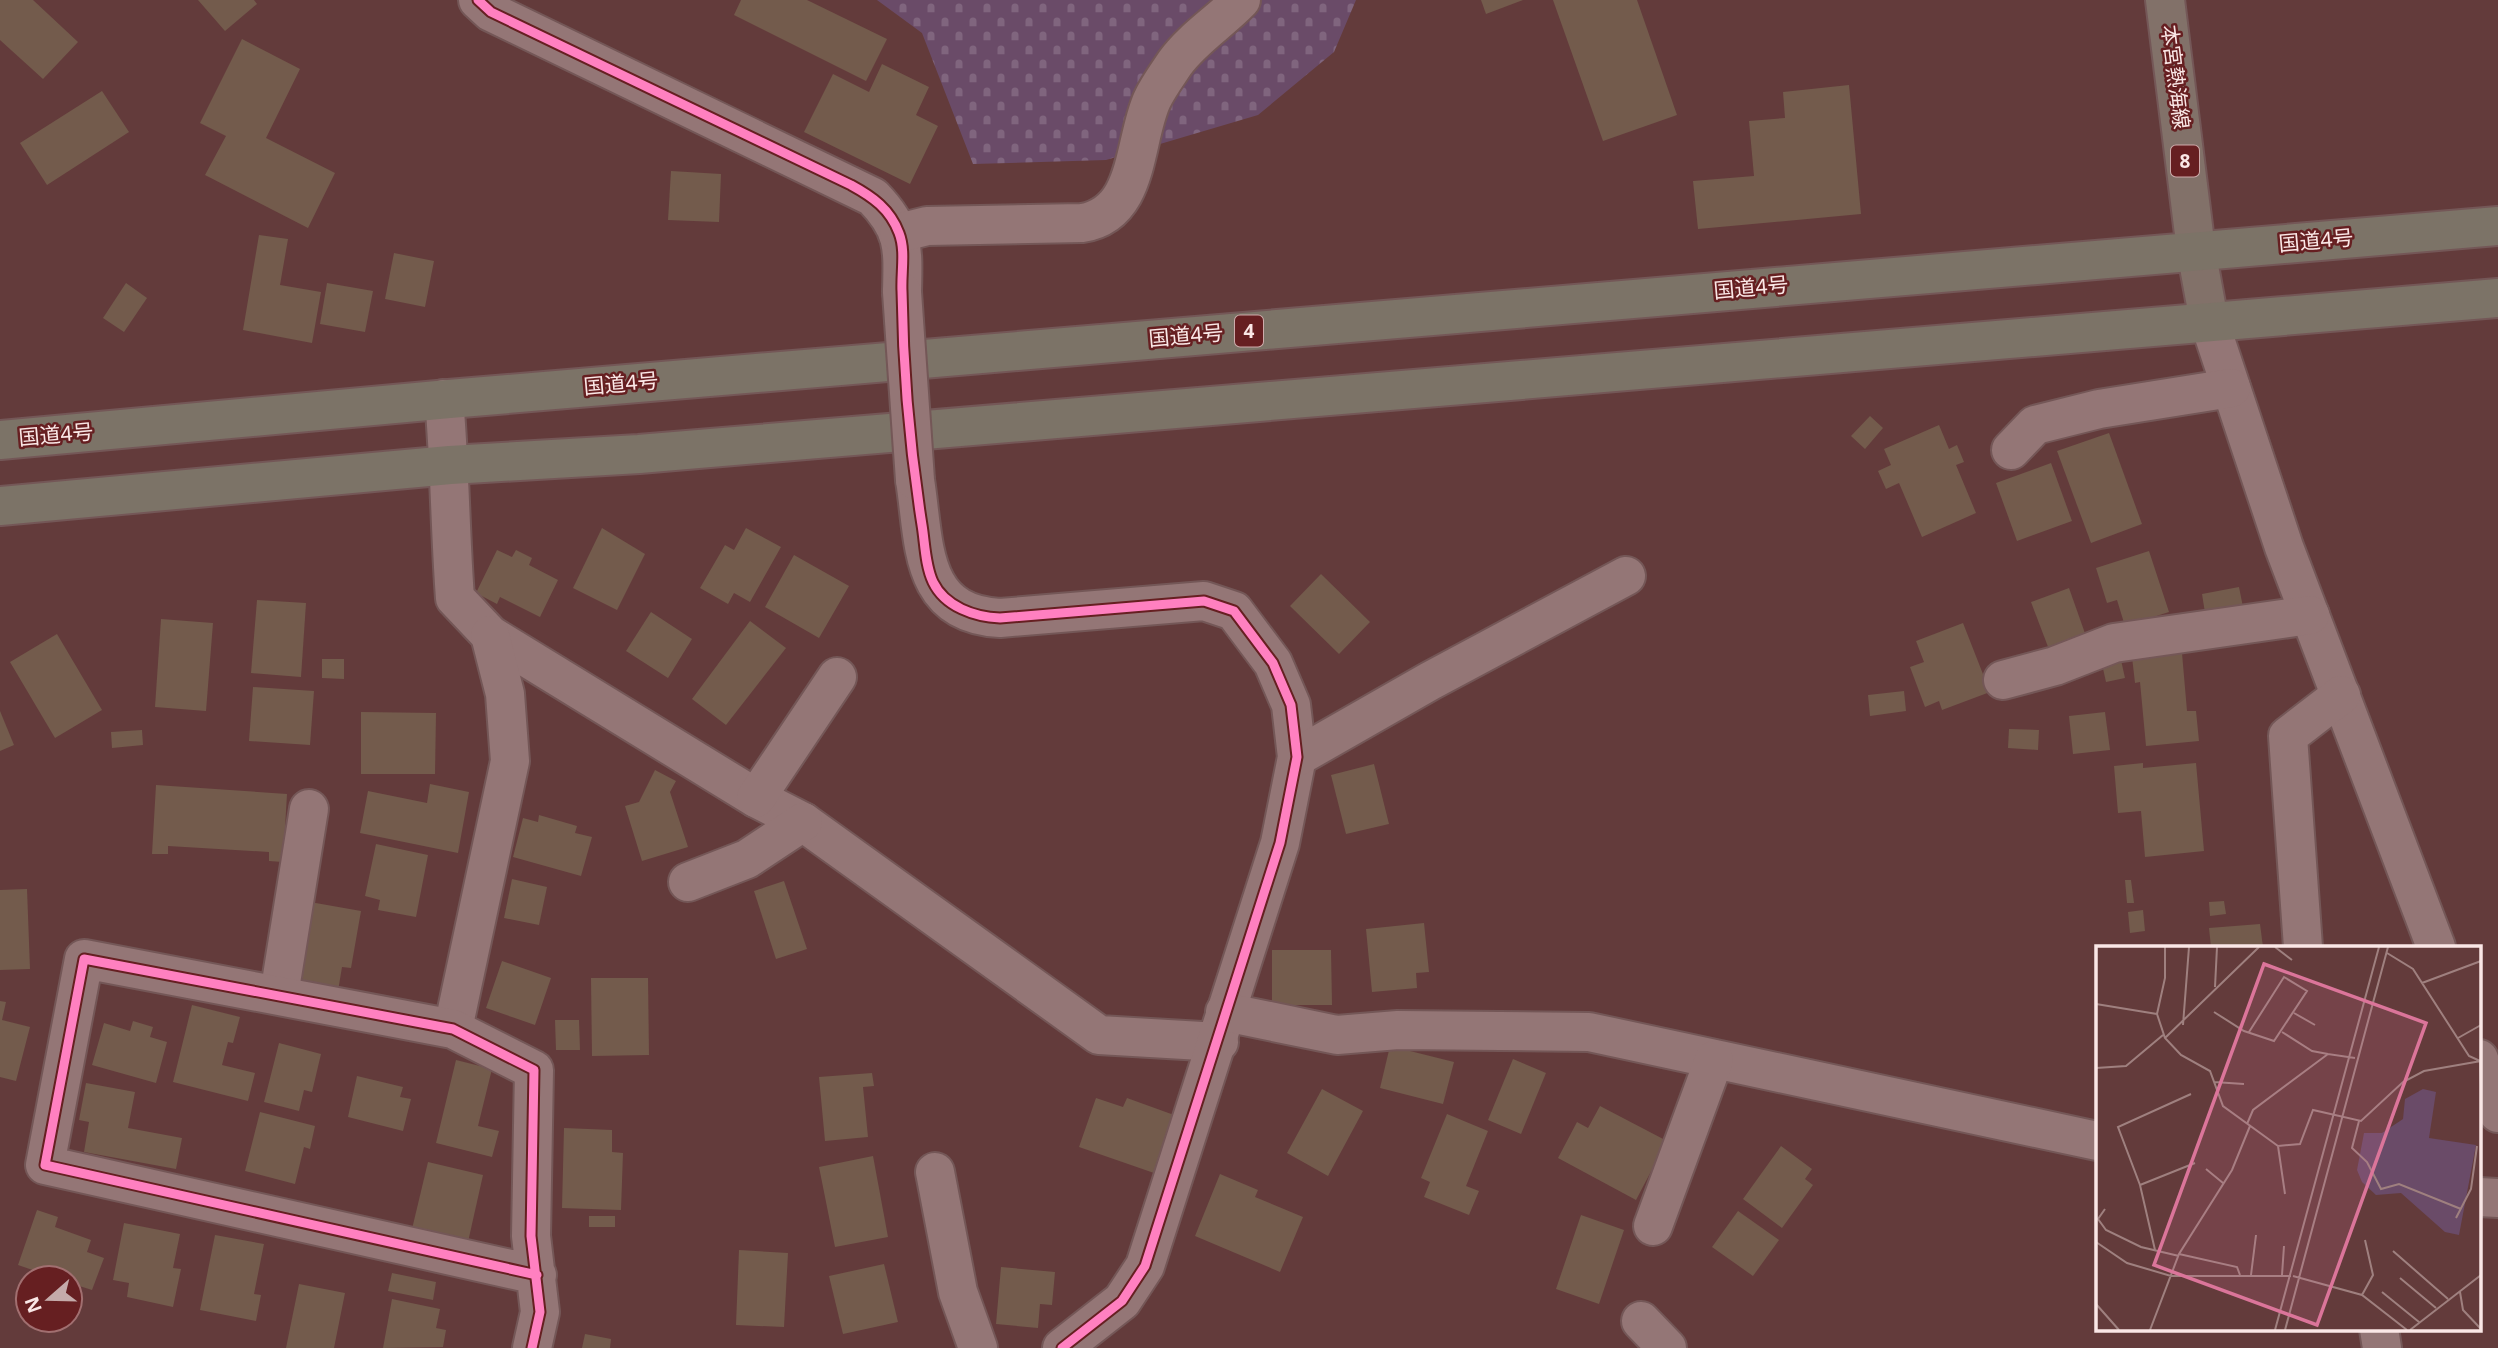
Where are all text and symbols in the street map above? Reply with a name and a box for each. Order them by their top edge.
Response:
street label: 本宮熱海線 [2156,23,2196,131]
road number: 8 [2171,146,2199,176]
street label: 国道4号 [2277,223,2354,257]
street label: 国道4号 [1712,270,1789,304]
road number: 4 [1235,316,1263,346]
street label: 国道4号 [1147,318,1224,352]
street label: 国道4号 [582,366,659,400]
street label: 国道4号 [17,417,94,451]
inset map [2096,946,2480,1330]
north arrow [14,1264,84,1334]
text: N [18,1293,48,1317]

